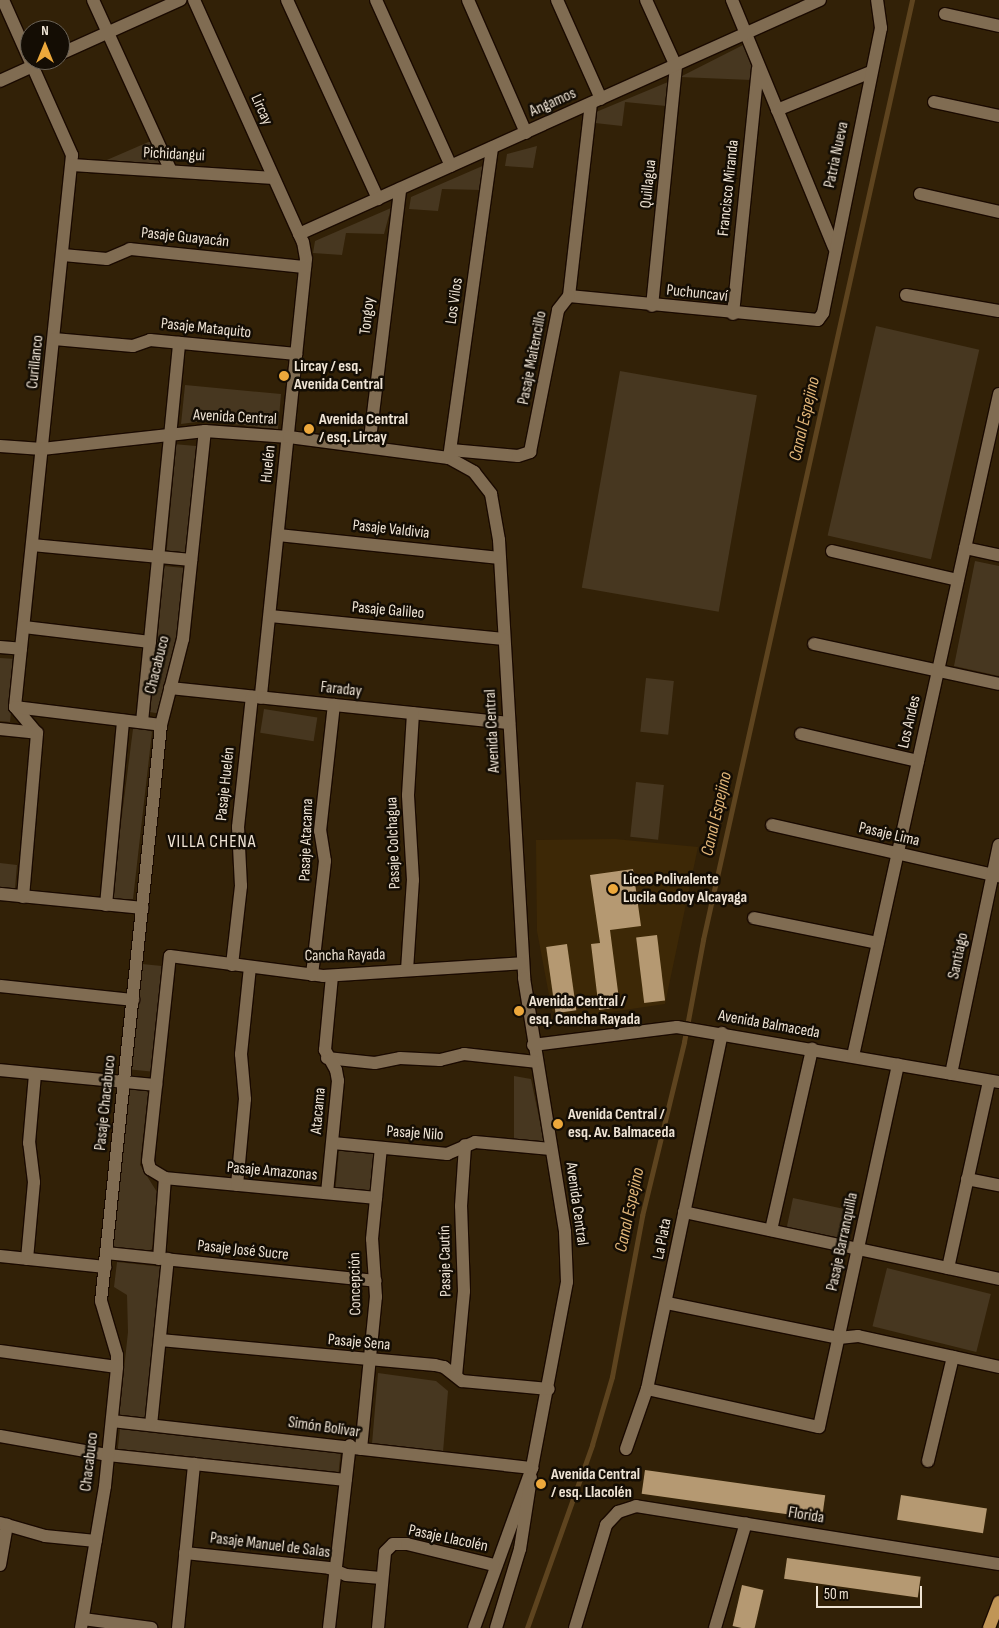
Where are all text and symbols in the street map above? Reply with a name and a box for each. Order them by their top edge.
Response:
north arrow [20,20,70,70]
text: N [41,22,49,39]
street label: Angamos [527,84,579,122]
street label: Lircay [246,92,276,128]
street label: Patria Nueva [821,120,853,190]
street label: Francisco Miranda [714,139,744,237]
street label: Pichidangui [143,144,205,166]
street label: Quillagua [637,159,661,209]
street label: Pasaje Guayacán [140,224,230,252]
street label: Los Vilos [442,277,468,325]
street label: Puchuncaví [665,281,729,307]
street label: Tongoy [356,296,380,336]
street label: Pasaje Maitencillo [515,310,551,406]
street label: Pasaje Mataquito [160,315,252,343]
street label: Curillanco [24,334,48,390]
place label: Lircay / esq. Avenida Central [294,357,383,395]
marker: Lircay / esq. Avenida Central [278,370,290,382]
water label: Canal Espejino [785,375,825,463]
street label: Avenida Central [193,406,277,430]
place label: Avenida Central / esq. Lircay [319,410,408,448]
marker: Avenida Central / esq. Lircay [303,423,315,435]
street label: Huelén [257,444,281,484]
street label: Pasaje Valdivia [352,516,430,544]
street label: Pasaje Galileo [351,598,425,624]
street label: Chacabuco [141,634,175,696]
street label: Faraday [319,678,363,702]
street label: Avenida Central [481,689,505,773]
street label: Los Andes [895,694,925,750]
street label: Pasaje Huelén [213,746,239,822]
water label: Canal Espejino [697,770,737,858]
street label: Pasaje Colchagua [383,797,405,889]
street label: Pasaje Atacama [296,798,318,882]
street label: Pasaje Lima [857,819,921,851]
district label: VILLA CHENA [166,831,258,853]
place label: Liceo Polivalente Lucila Godoy Alcayaga [623,870,747,908]
marker: Liceo Polivalente Lucila Godoy Alcayaga [607,883,619,895]
street label: Santiago [945,931,973,981]
street label: Cancha Rayada [305,946,385,966]
place label: Avenida Central / esq. Cancha Rayada [529,992,640,1030]
marker: Avenida Central / esq. Cancha Rayada [513,1005,525,1017]
street label: Avenida Balmaceda [717,1007,821,1043]
street label: Pasaje Chacabuco [91,1054,121,1152]
street label: Atacama [307,1087,331,1135]
place label: Avenida Central / esq. Av. Balmaceda [568,1105,675,1143]
marker: Avenida Central / esq. Av. Balmaceda [552,1118,564,1130]
street label: Pasaje Nilo [386,1122,444,1146]
street label: Pasaje Amazonas [226,1158,318,1186]
street label: Avenida Central [561,1161,591,1247]
water label: Canal Espejino [611,1166,649,1254]
street label: Pasaje Barranquilla [823,1191,863,1293]
street label: La Plata [650,1217,676,1261]
street label: Pasaje Cautín [436,1225,456,1297]
street label: Pasaje José Sucre [196,1237,290,1265]
street label: Concepción [346,1252,366,1316]
street label: Pasaje Sena [327,1331,391,1355]
street label: Simón Bolívar [287,1413,361,1443]
street label: Chacabuco [77,1431,103,1493]
place label: Avenida Central / esq. Llacolén [551,1465,640,1503]
marker: Avenida Central / esq. Llacolén [535,1478,547,1490]
street label: Florida [787,1504,825,1528]
street label: Pasaje Llacolén [407,1521,489,1557]
street label: Pasaje Manuel de Salas [209,1529,331,1563]
scale bar [819,1576,925,1608]
text: 50 m [824,1585,849,1604]

